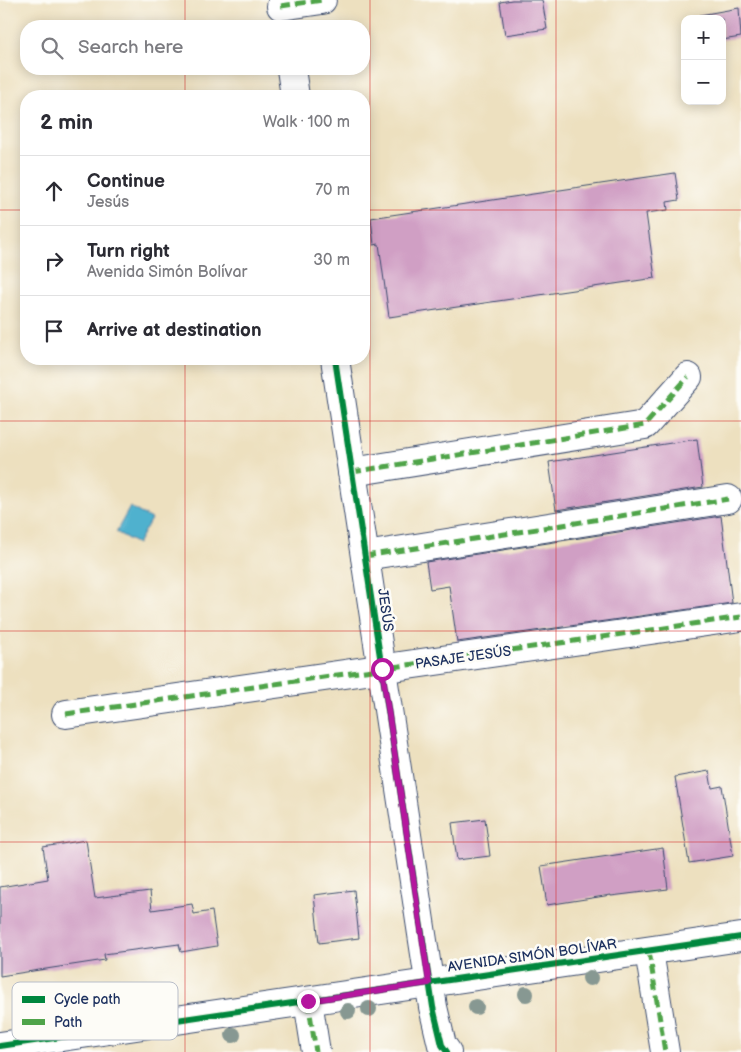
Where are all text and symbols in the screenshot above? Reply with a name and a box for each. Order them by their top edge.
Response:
map controls [681,15,726,105]
button: + [681,15,726,60]
search box [20,20,370,75]
icon: search [38,34,66,62]
text: Search here [78,36,183,59]
button: − [681,60,726,105]
text: 2 min [40,110,93,135]
text: Walk · 100 m [263,113,350,132]
text: Continue [87,170,165,193]
icon: ahead [40,177,68,205]
text: 70 m [315,181,350,200]
text: Jesús [87,193,129,212]
text: Turn right [87,240,170,263]
icon: right [40,247,68,275]
text: 30 m [313,251,350,270]
text: Avenida Simón Bolívar [87,263,247,282]
icon: arrive [40,317,68,345]
text: Arrive at destination [87,319,262,342]
street label: JESÚS [374,587,398,633]
street label: PASAJE JESÚS [414,641,512,673]
route start [371,658,394,681]
street label: AVENIDA SIMÓN BOLÍVAR [446,934,618,976]
legend [12,982,178,1040]
route end [297,990,320,1013]
text: Cycle path [54,991,121,1008]
text: Path [54,1014,82,1031]

